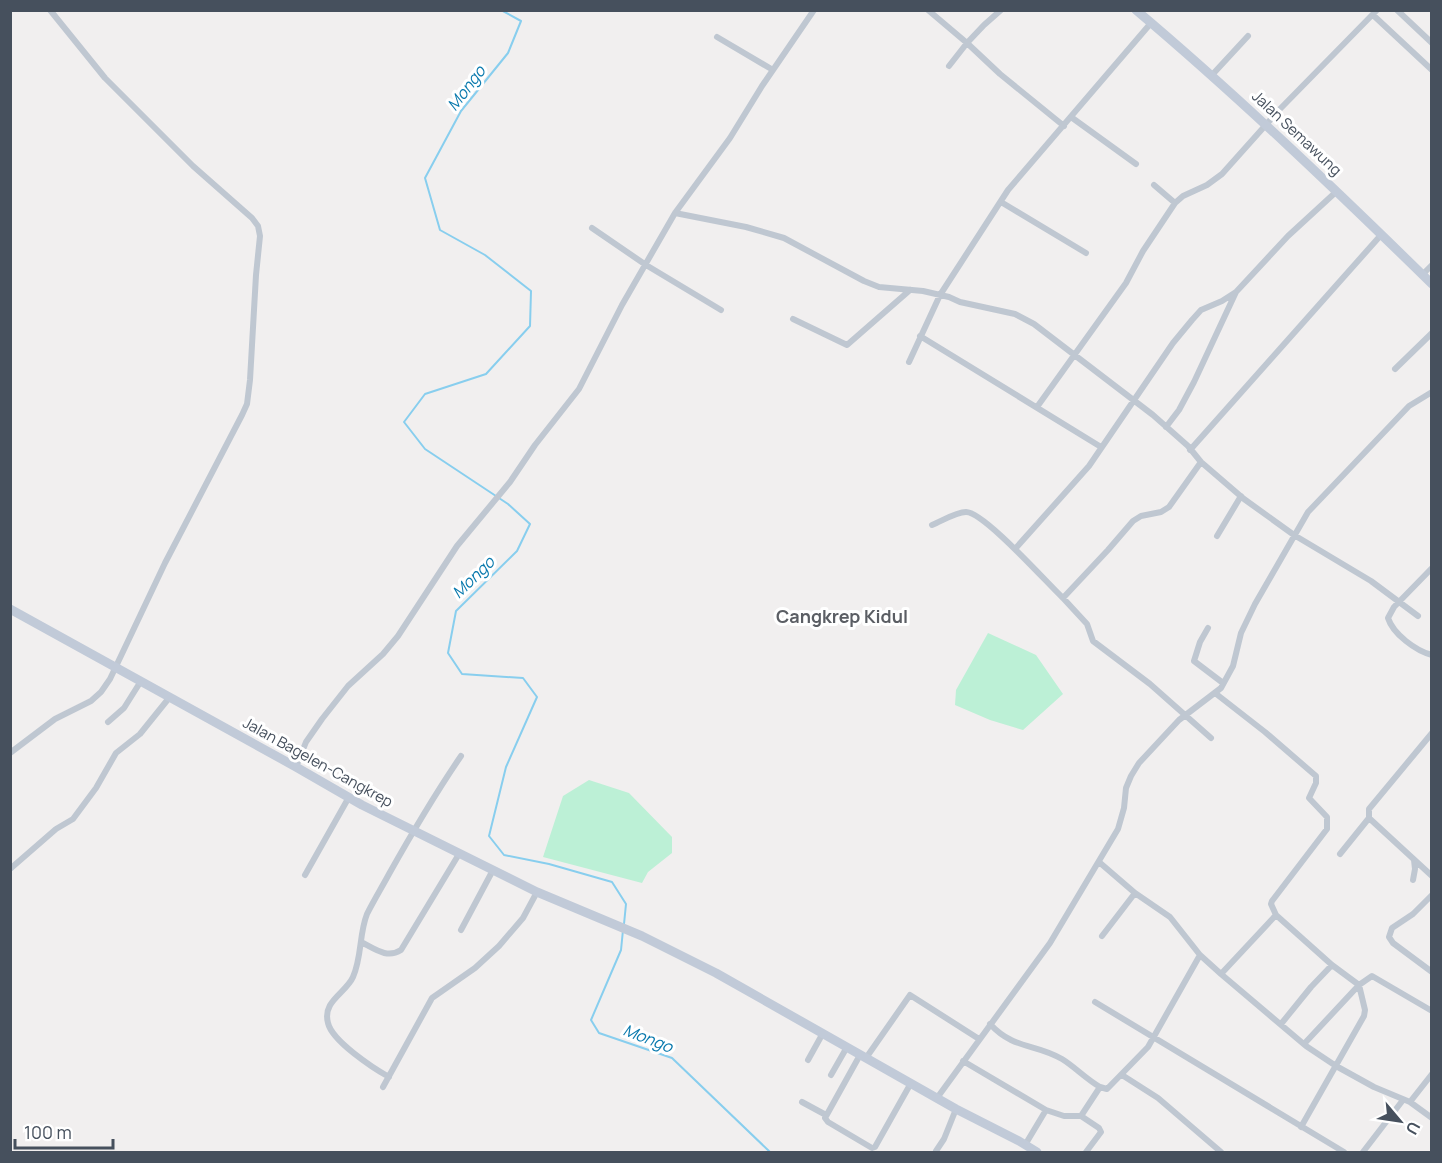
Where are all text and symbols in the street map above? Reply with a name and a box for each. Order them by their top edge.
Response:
water label: Mongo [442,60,491,115]
street label: Jalan Semawung [1247,86,1347,180]
water label: Mongo [447,550,500,603]
district label: Cangkrep Kidul [776,604,908,628]
street label: Jalan Bagelen-Cangkrep [239,712,397,812]
water label: Mongo [620,1019,677,1058]
north arrow [1370,1091,1430,1151]
scale bar [15,1112,112,1150]
text: U [1401,1118,1426,1139]
text: 100 m [24,1120,72,1144]

